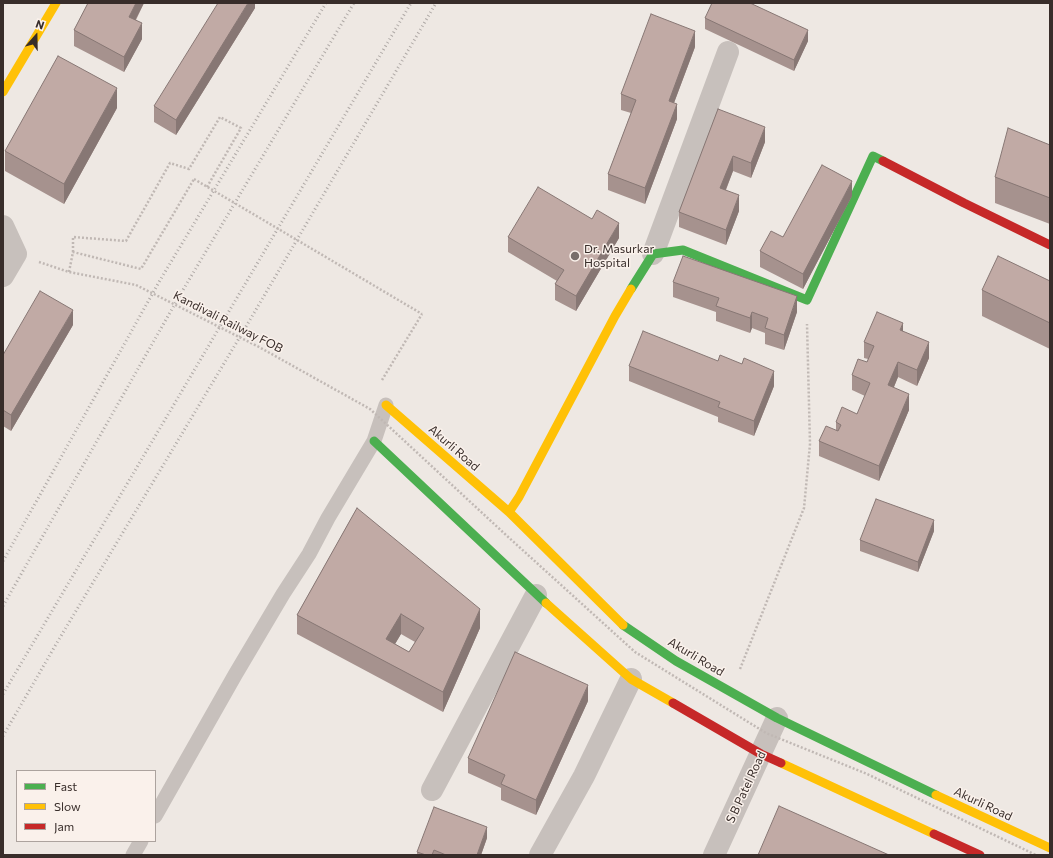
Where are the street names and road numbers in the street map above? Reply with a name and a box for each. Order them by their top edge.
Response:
street label: Kandivali Railway FOB [171,288,285,356]
street label: Akurli Road [426,422,482,474]
street label: Akurli Road [665,635,727,679]
street label: S B Patel Road [723,749,769,825]
street label: Akurli Road [952,784,1014,824]

